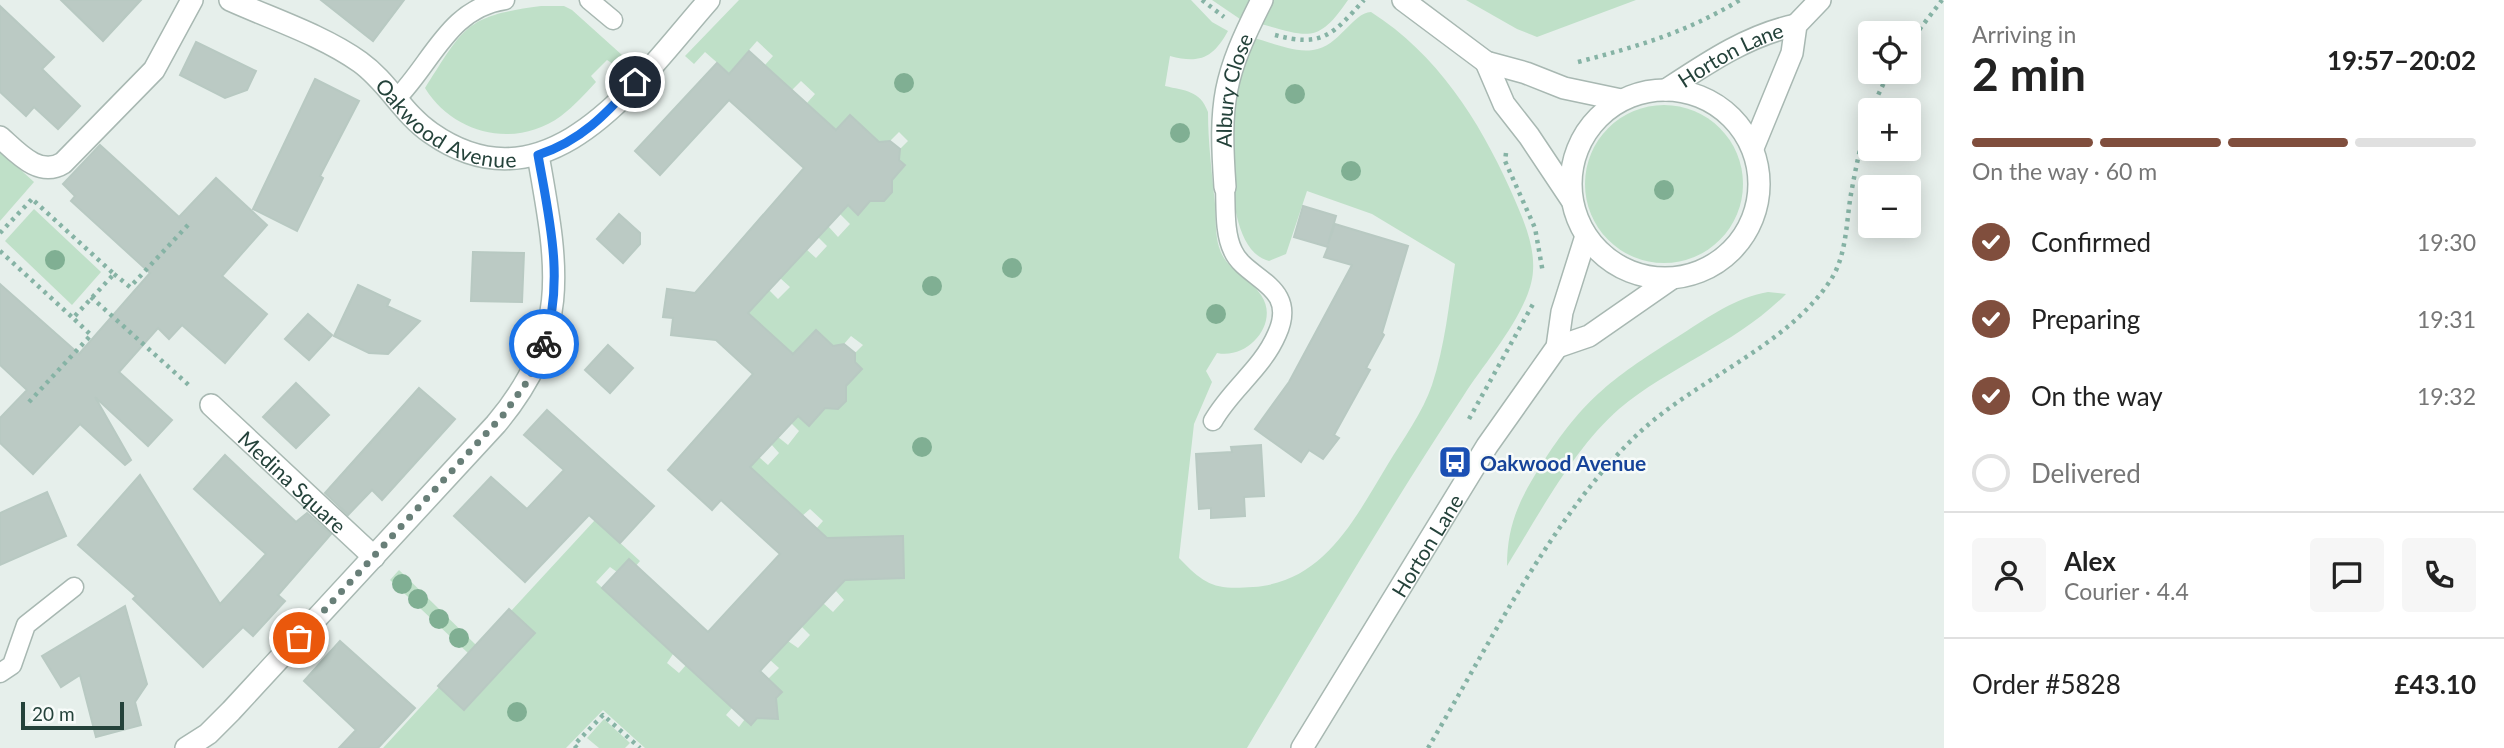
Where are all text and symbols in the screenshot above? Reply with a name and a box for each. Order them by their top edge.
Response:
street label: Horton Lane [1673,16,1786,92]
text: Arriving in [1972,20,2076,48]
map controls [1858,21,1921,238]
button: locate [1858,21,1921,84]
street label: Albury Close [1210,29,1257,148]
text: 19:57–20:02 [2327,44,2476,76]
text: 2 min [1972,46,2086,101]
pin [605,52,665,112]
icon: home [616,63,654,101]
street label: Oakwood Avenue [371,72,517,171]
button: + [1858,98,1921,161]
text: On the way · 60 m [1972,157,2157,185]
button: − [1858,175,1921,238]
icon: check [1972,223,2010,261]
text: Confirmed [2031,226,2151,258]
text: 19:30 [2417,228,2476,256]
icon: check [1972,300,2010,338]
text: Preparing [2031,303,2140,335]
text: 19:31 [2417,305,2476,333]
courier [509,309,579,379]
icon: bike [525,325,563,363]
icon: check [1972,377,2010,415]
text: On the way [2031,380,2163,412]
text: 19:32 [2417,382,2476,410]
street label: Medina Square [234,425,352,538]
bus stop icon: Oakwood Avenue [1436,443,1474,481]
place label: Oakwood Avenue [1480,450,1646,475]
text: Delivered [2031,457,2141,489]
street label: Horton Lane [1385,489,1467,601]
button: person [1972,538,2046,612]
button: chat [2310,538,2384,612]
button: phone [2402,538,2476,612]
text: Alex [2064,545,2116,577]
text: Courier · 4.4 [2064,577,2189,605]
pin [269,608,329,668]
icon: bag [280,619,318,657]
text: Order #5828 [1972,668,2121,700]
text: £43.10 [2394,668,2476,700]
scale bar [21,699,124,731]
text: 20 m [32,702,75,725]

